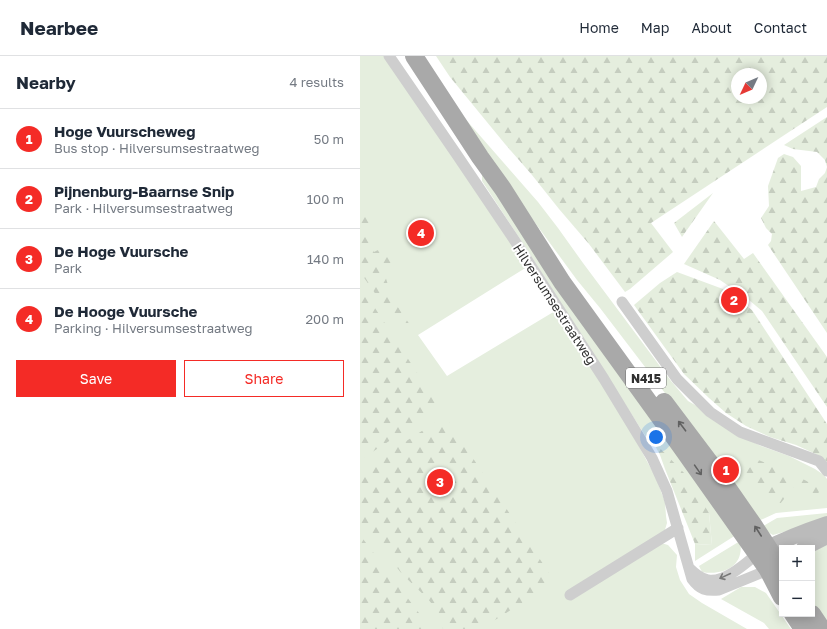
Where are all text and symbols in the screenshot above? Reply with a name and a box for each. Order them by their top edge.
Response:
text: Nearbee [20,16,98,39]
text: Home [579,19,619,36]
text: Map [641,19,669,36]
text: About [691,19,732,36]
text: Contact [754,19,807,36]
north arrow [731,68,767,104]
text: Nearby [16,72,76,93]
text: 4 results [290,74,344,90]
text: Hoge Vuurscheweg [54,122,195,140]
text: 1 [26,131,32,147]
text: 50 m [314,131,344,147]
text: Bus stop · Hilversumsestraatweg [54,140,259,156]
text: Pijnenburg-Baarnse Snip [54,182,234,200]
text: 2 [25,191,33,207]
text: 100 m [307,191,344,207]
text: Park · Hilversumsestraatweg [54,200,233,216]
pin: 4 [408,218,434,248]
street label: Hilversumsestraatweg [510,241,600,367]
text: De Hoge Vuursche [54,242,188,260]
text: 3 [25,251,33,267]
text: 140 m [307,251,344,267]
text: Park [54,260,82,276]
pin: 2 [721,285,747,315]
text: De Hooge Vuursche [54,302,197,320]
text: 4 [25,311,33,327]
text: 200 m [306,311,344,327]
text: Parking · Hilversumsestraatweg [54,320,252,336]
button: Save [16,360,176,397]
button: Share [184,360,344,397]
road number: N415 [626,368,666,388]
one-way arrow [678,420,686,431]
your location [646,427,666,447]
pin: 1 [713,455,739,485]
one-way arrow [693,464,702,475]
pin: 3 [427,467,453,497]
one-way arrow [754,526,762,537]
map controls [779,545,815,617]
button: + [779,545,815,581]
one-way arrow [719,573,731,580]
button: − [779,581,815,617]

